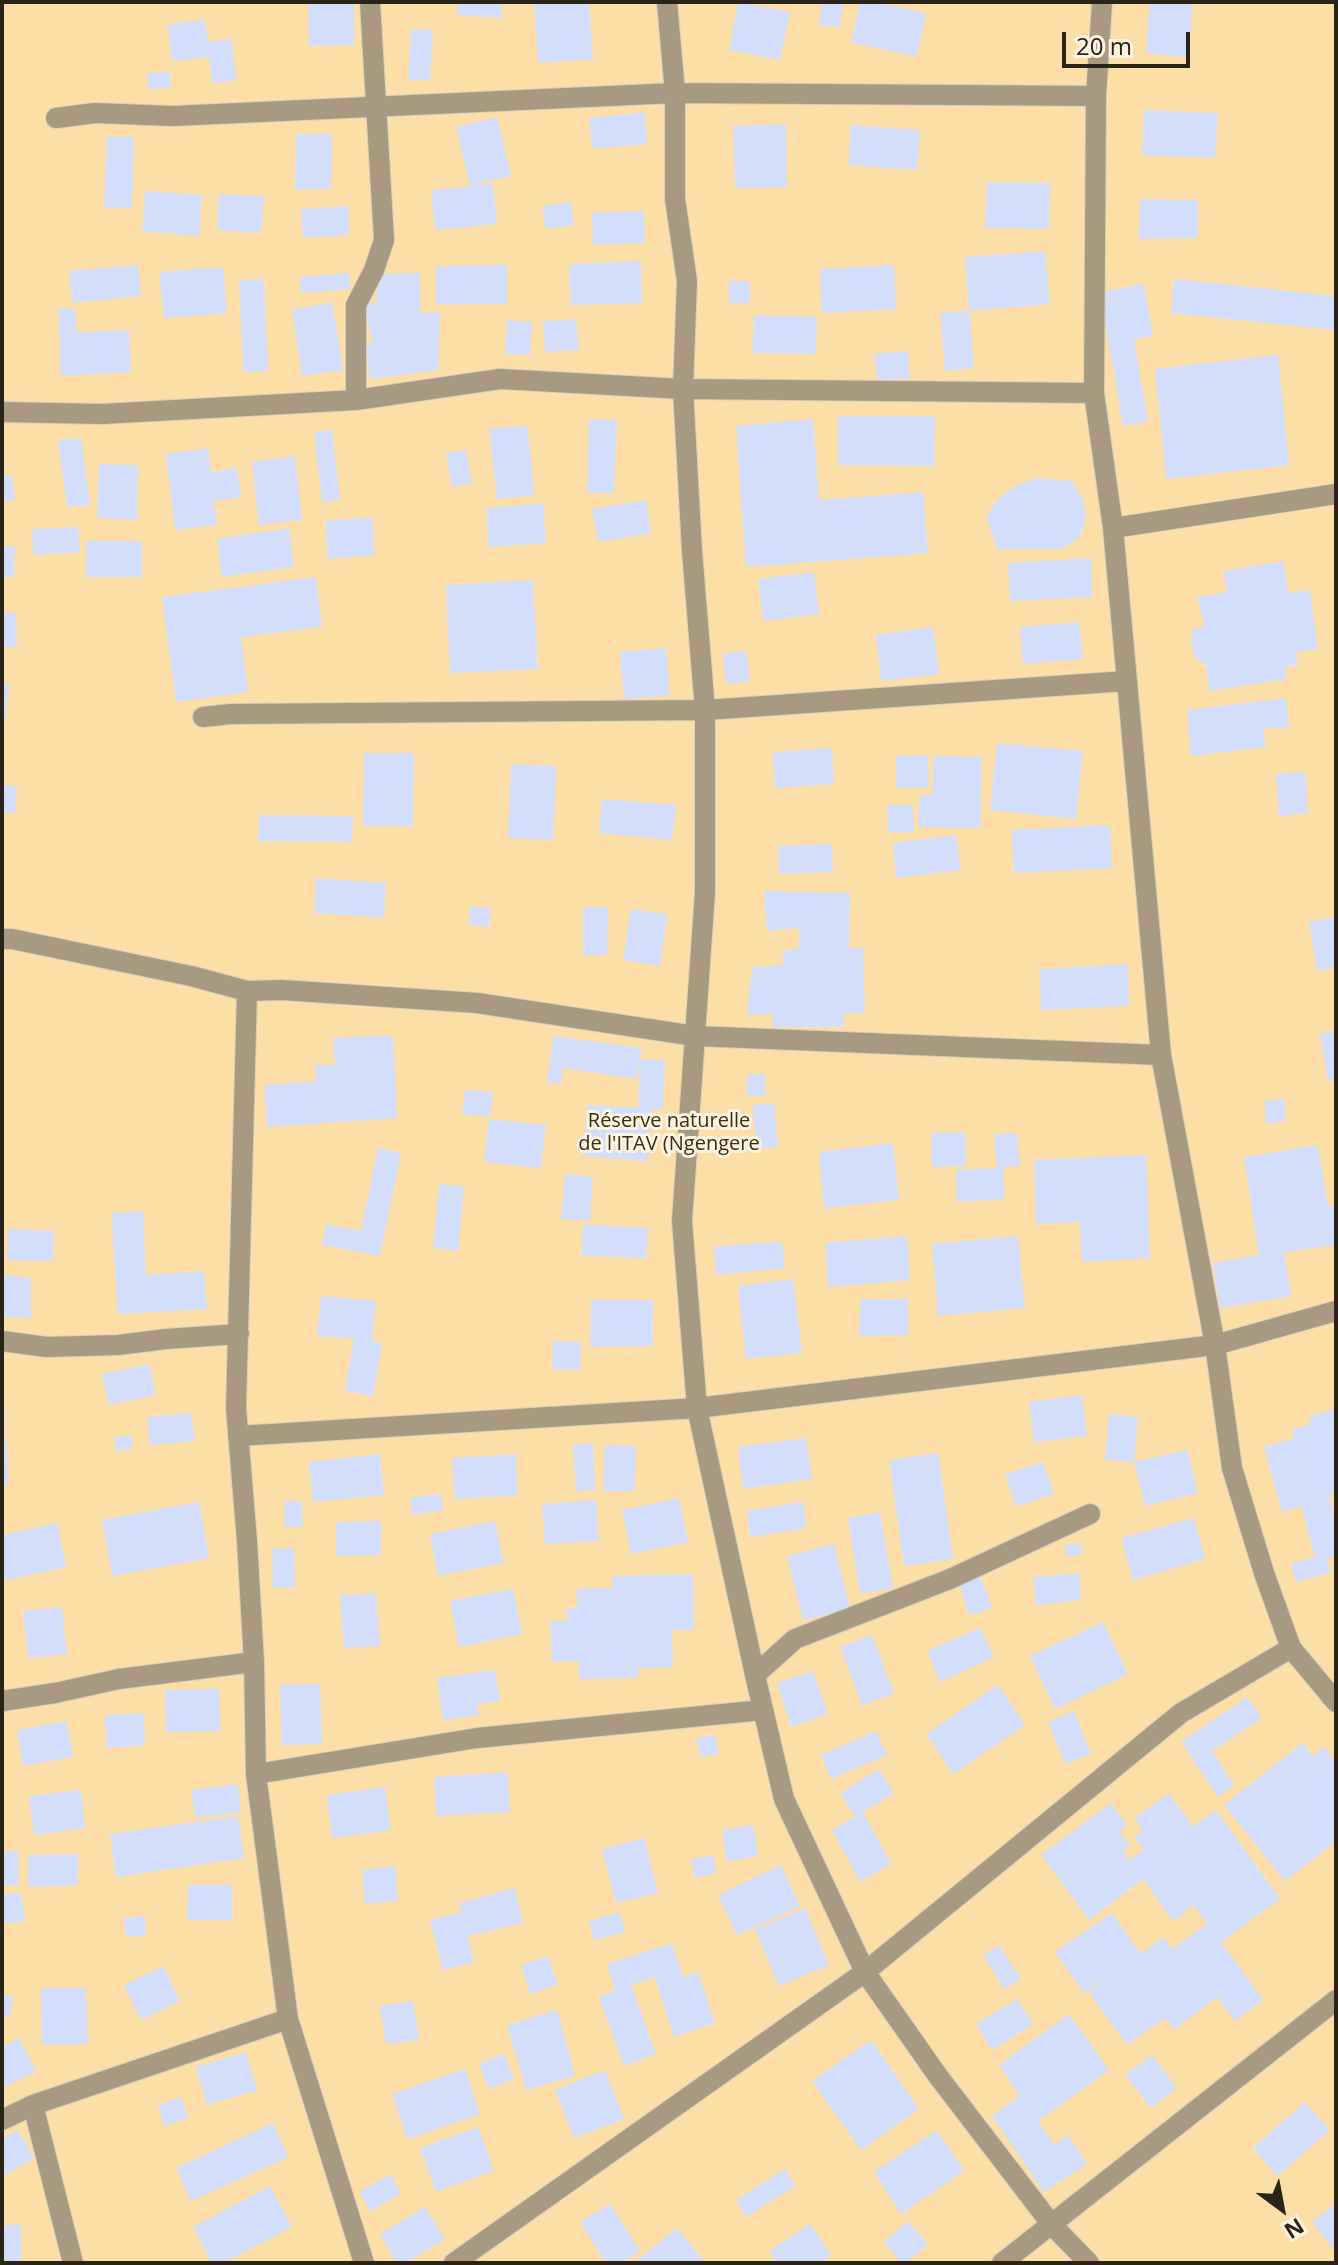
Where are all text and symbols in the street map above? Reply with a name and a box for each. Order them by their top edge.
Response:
scale bar [1066,16,1194,66]
text: 20 m [1076,29,1132,62]
park label: Réserve naturelle de l'ITAV (Ngengere [578,1109,760,1156]
north arrow [1242,2169,1322,2249]
text: N [1279,2212,1310,2247]

